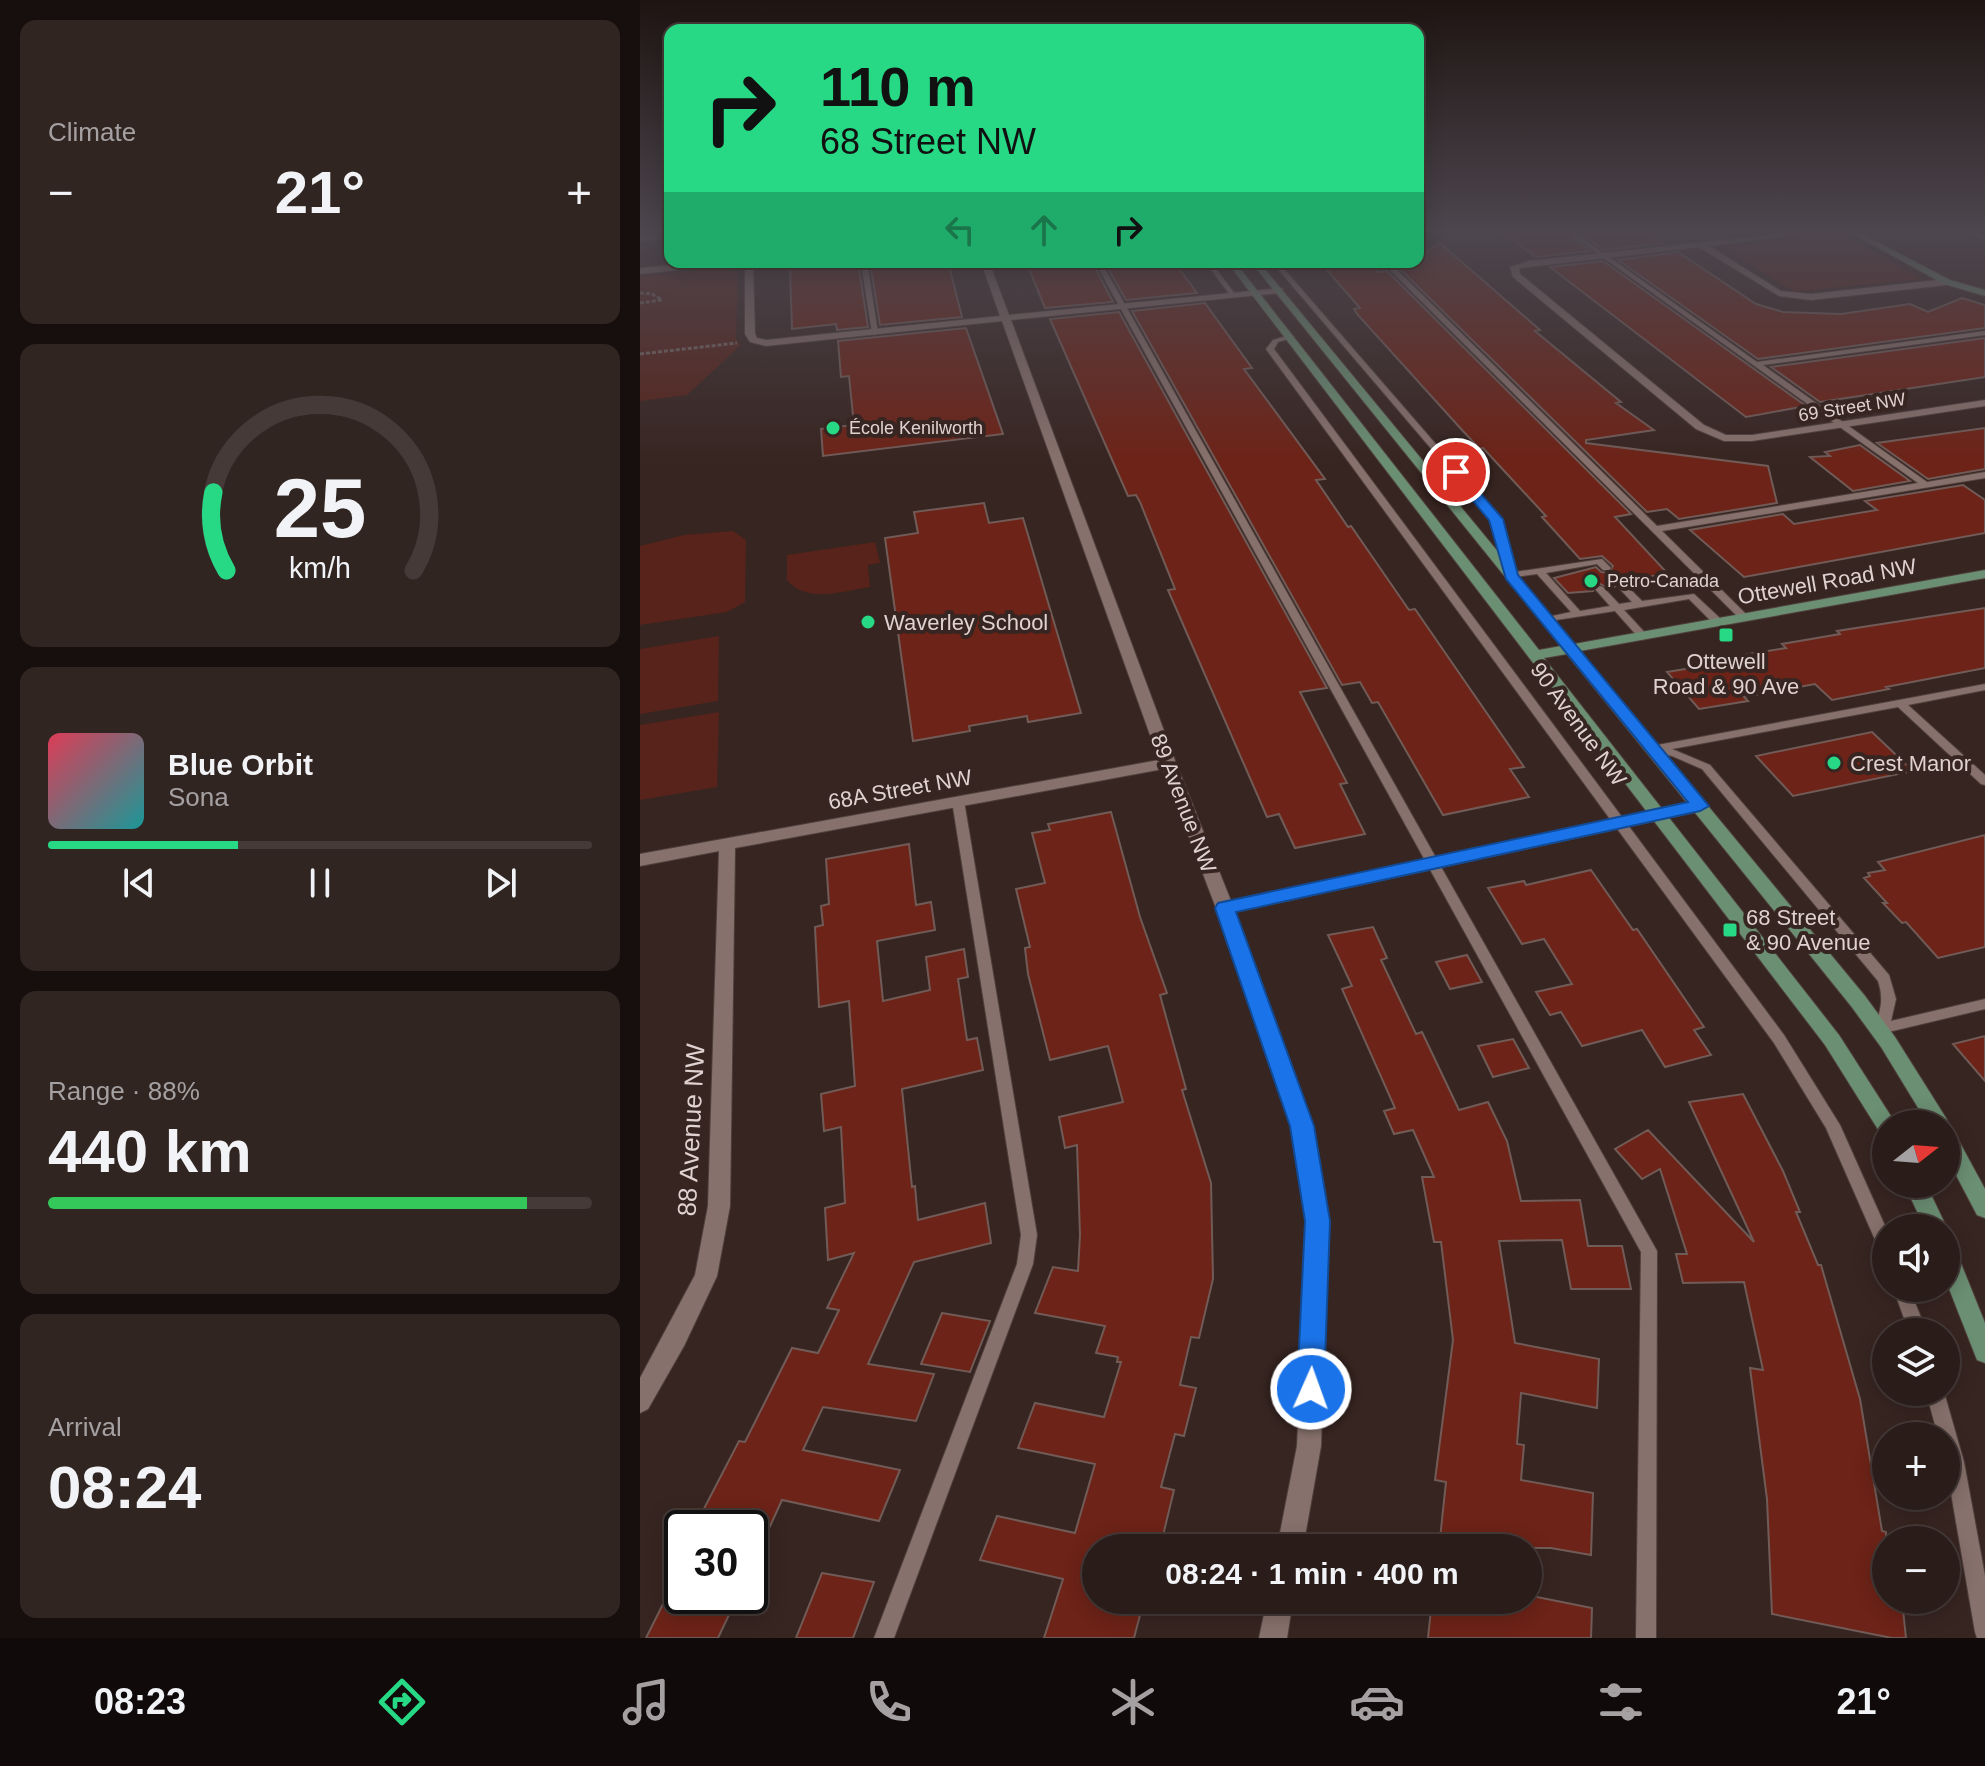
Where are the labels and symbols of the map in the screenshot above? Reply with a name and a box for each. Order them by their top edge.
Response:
street label: 69 Street NW [1797,389,1907,425]
place label: École Kenilworth [849,418,983,438]
marker: École Kenilworth [824,419,842,437]
pin [1422,438,1490,506]
street label: Ottewell Road NW [1736,553,1919,610]
place label: Petro-Canada [1607,571,1720,591]
marker: Petro-Canada [1582,572,1600,590]
place label: Waverley School [884,610,1048,635]
marker: Waverley School [859,613,877,631]
marker: Ottewell Road & 90 Ave [1717,626,1735,644]
place label: Ottewell Road & 90 Ave [1653,649,1799,699]
street label: 90 Avenue NW [1525,658,1632,791]
street label: 89 Avenue NW [1146,730,1222,876]
place label: Crest Manor [1850,751,1971,776]
marker: Crest Manor [1825,754,1843,772]
street label: 68A Street NW [826,765,974,814]
place label: 68 Street & 90 Avenue [1746,905,1870,955]
marker: 68 Street & 90 Avenue [1721,921,1739,939]
street label: 88 Avenue NW [671,1042,711,1217]
north arrow [1872,1110,1960,1198]
position arrow [1269,1347,1353,1431]
speed limit sign: 30 [664,1510,768,1614]

